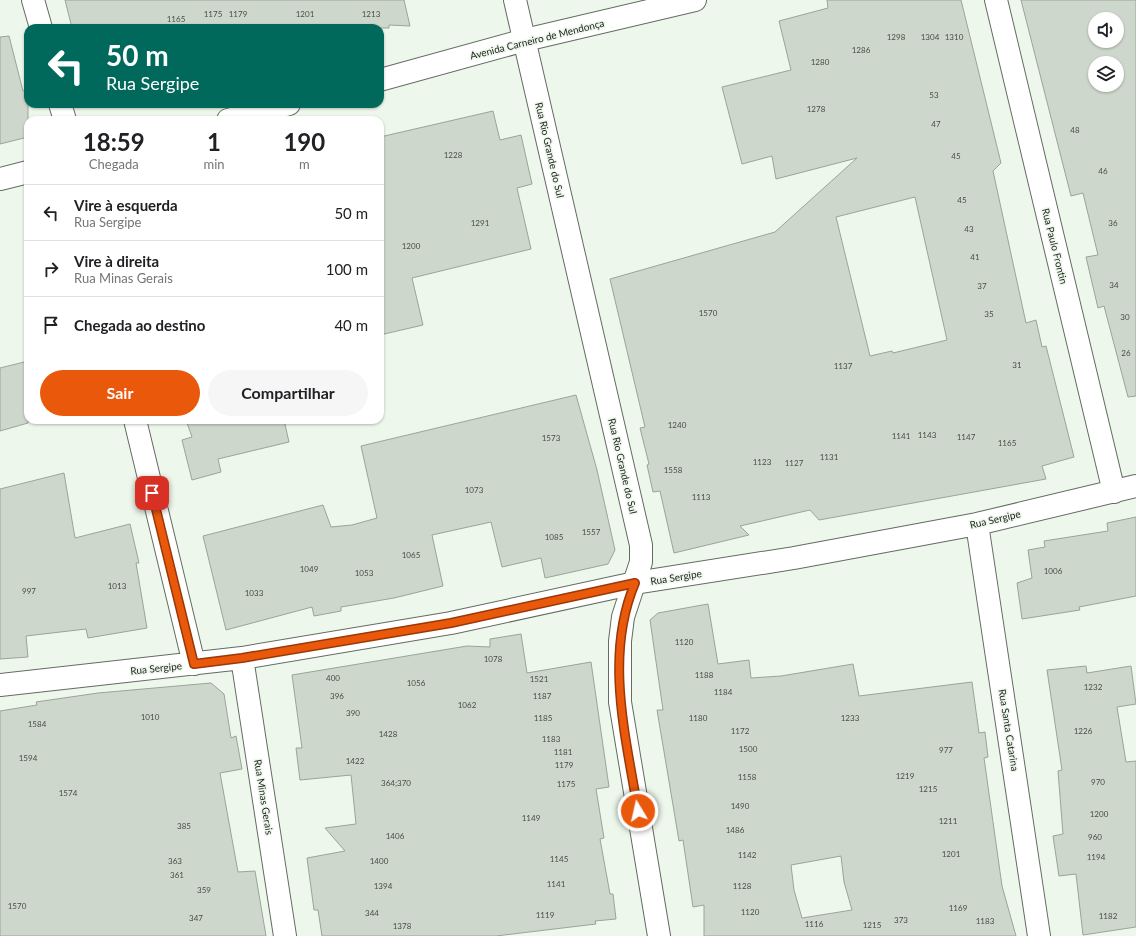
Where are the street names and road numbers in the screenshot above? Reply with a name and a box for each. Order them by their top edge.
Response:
street label: Avenida Carneiro de Mendonça [469,16,605,62]
street label: Rua Rio Grande do Sul [533,101,567,199]
street label: Rua Paulo Frontin [1040,207,1070,285]
street label: Rua Rio Grande do Sul [606,417,640,515]
street label: Rua Sergipe [968,507,1022,531]
street label: Rua Sergipe [649,567,703,587]
street label: Rua Sergipe [130,659,182,677]
street label: Rua Santa Catarina [997,688,1021,772]
street label: Rua Minas Gerais [252,759,276,835]

